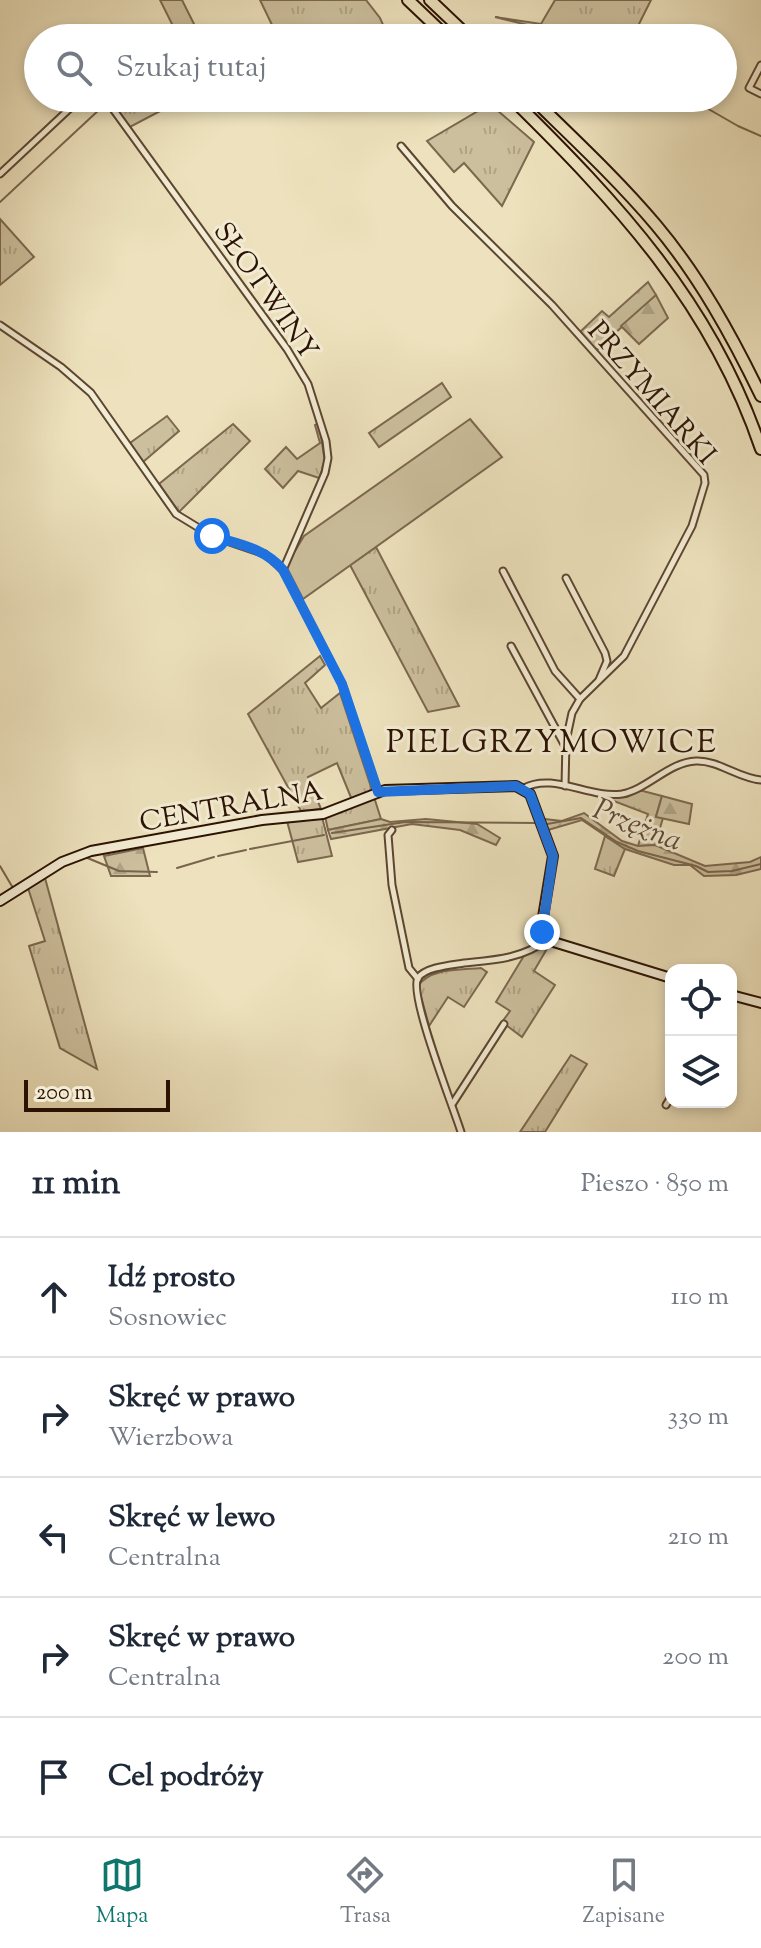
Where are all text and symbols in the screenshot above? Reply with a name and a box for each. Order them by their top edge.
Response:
search box [24,24,737,112]
icon: search [52,46,96,90]
text: Szukaj tutaj [116,47,267,90]
street label: SŁOTWINY [202,215,327,369]
street label: PRZYMIARKI [577,313,724,475]
route start [194,518,230,554]
district label: PIELGRZYMOWICE [386,721,718,767]
street label: CENTRALNA [136,772,327,844]
water label: Przężna [586,789,688,864]
route end [524,914,560,950]
map controls [665,964,737,1108]
button: locate [665,964,737,1036]
button: layers [665,1036,737,1108]
scale bar [24,1076,170,1112]
text: 200 m [36,1078,92,1110]
text: 11 min [32,1160,120,1209]
text: Pieszo · 850 m [581,1166,729,1203]
text: Idź prosto [108,1257,235,1300]
icon: ahead [32,1275,76,1319]
text: 110 m [671,1279,729,1316]
text: Sosnowiec [108,1300,227,1337]
text: Skręć w prawo [108,1377,295,1420]
icon: right [32,1395,76,1439]
text: 330 m [667,1399,729,1436]
text: Wierzbowa [108,1420,233,1457]
text: Skręć w lewo [108,1497,275,1540]
icon: left [32,1515,76,1559]
text: 210 m [667,1519,729,1556]
text: Centralna [108,1540,221,1577]
text: Skręć w prawo [108,1617,295,1660]
icon: right [32,1635,76,1679]
text: 200 m [662,1639,729,1676]
text: Centralna [108,1660,221,1697]
icon: arrive [32,1755,76,1799]
text: Cel podróży [108,1756,264,1799]
tab: Mapa [96,1853,148,1933]
tab: Trasa [340,1853,391,1933]
tab: Zapisane [583,1853,665,1933]

